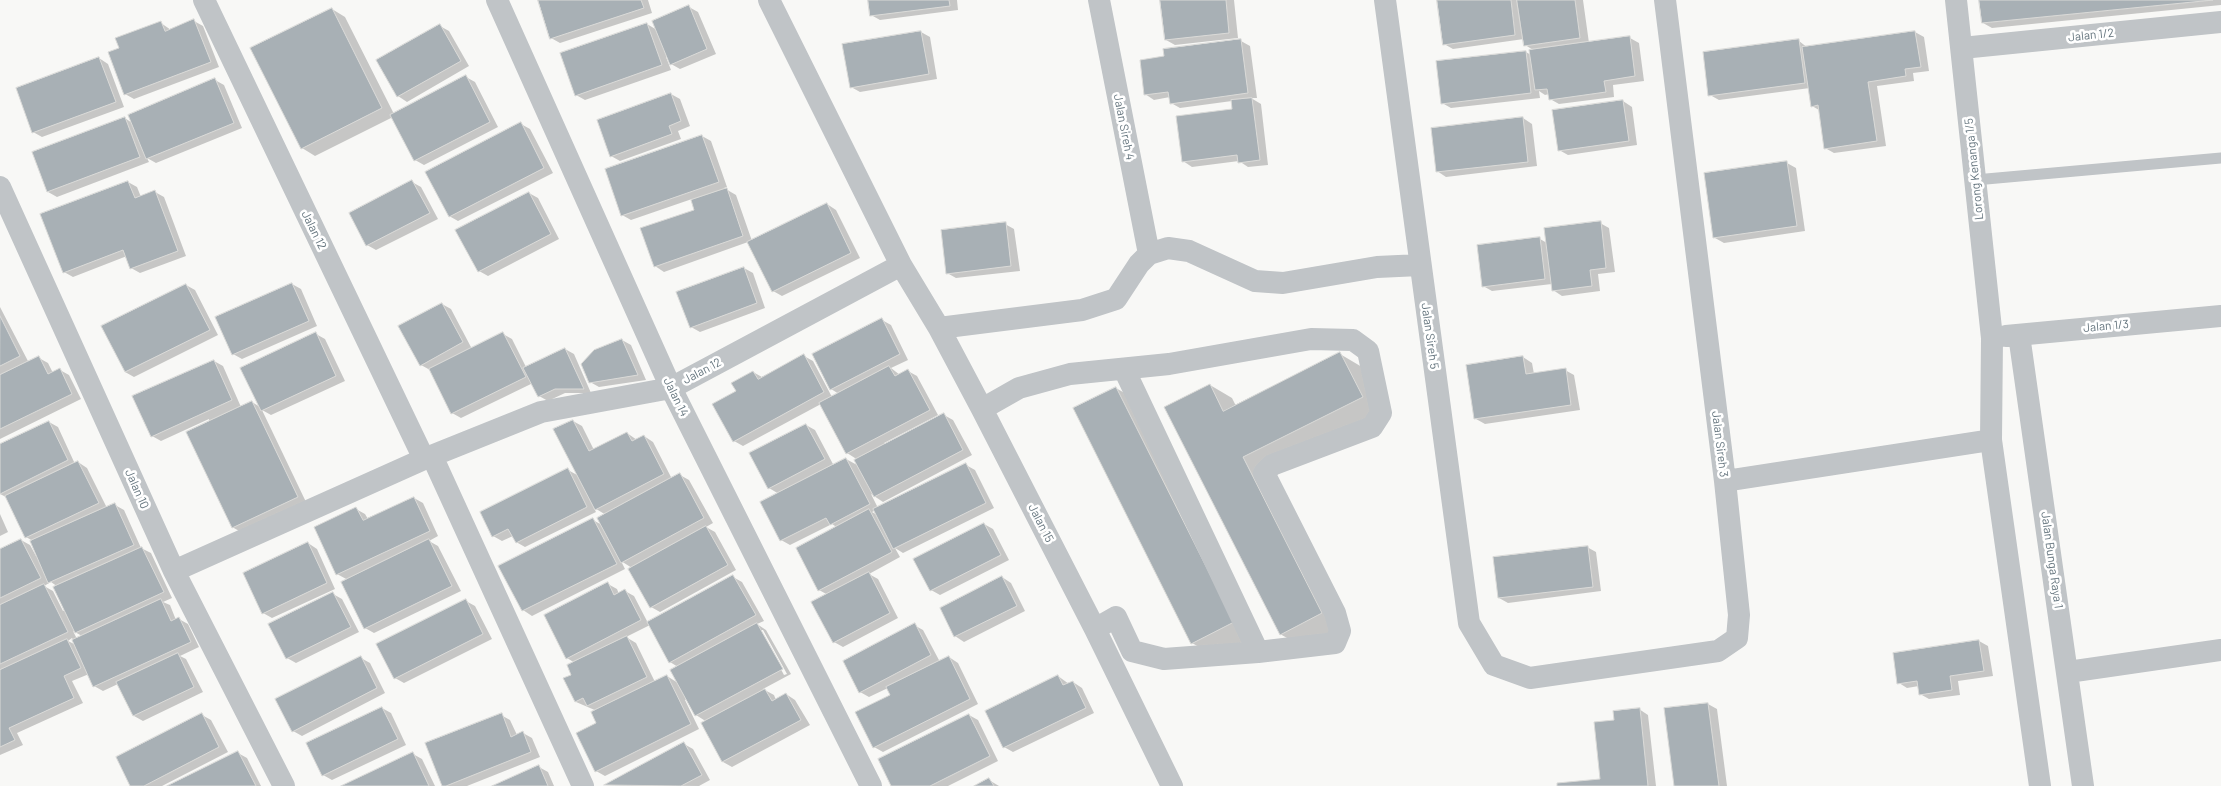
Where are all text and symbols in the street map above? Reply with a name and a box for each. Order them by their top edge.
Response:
street label: Jalan 1/2 [2067,25,2115,45]
street label: Jalan Sireh 4 [1111,93,1137,161]
street label: Lorong Kenanga 1/5 [1961,117,1987,221]
street label: Jalan 12 [298,208,330,252]
street label: Jalan Sireh 5 [1418,302,1442,370]
street label: Jalan 1/3 [2082,317,2130,335]
street label: Jalan 12 [680,355,724,387]
street label: Jalan 14 [660,375,692,419]
street label: Jalan Sireh 3 [1709,410,1731,478]
street label: Jalan 10 [122,467,152,511]
street label: Jalan 15 [1025,501,1057,545]
street label: Jalan Bunga Raya 1 [2038,511,2066,609]

